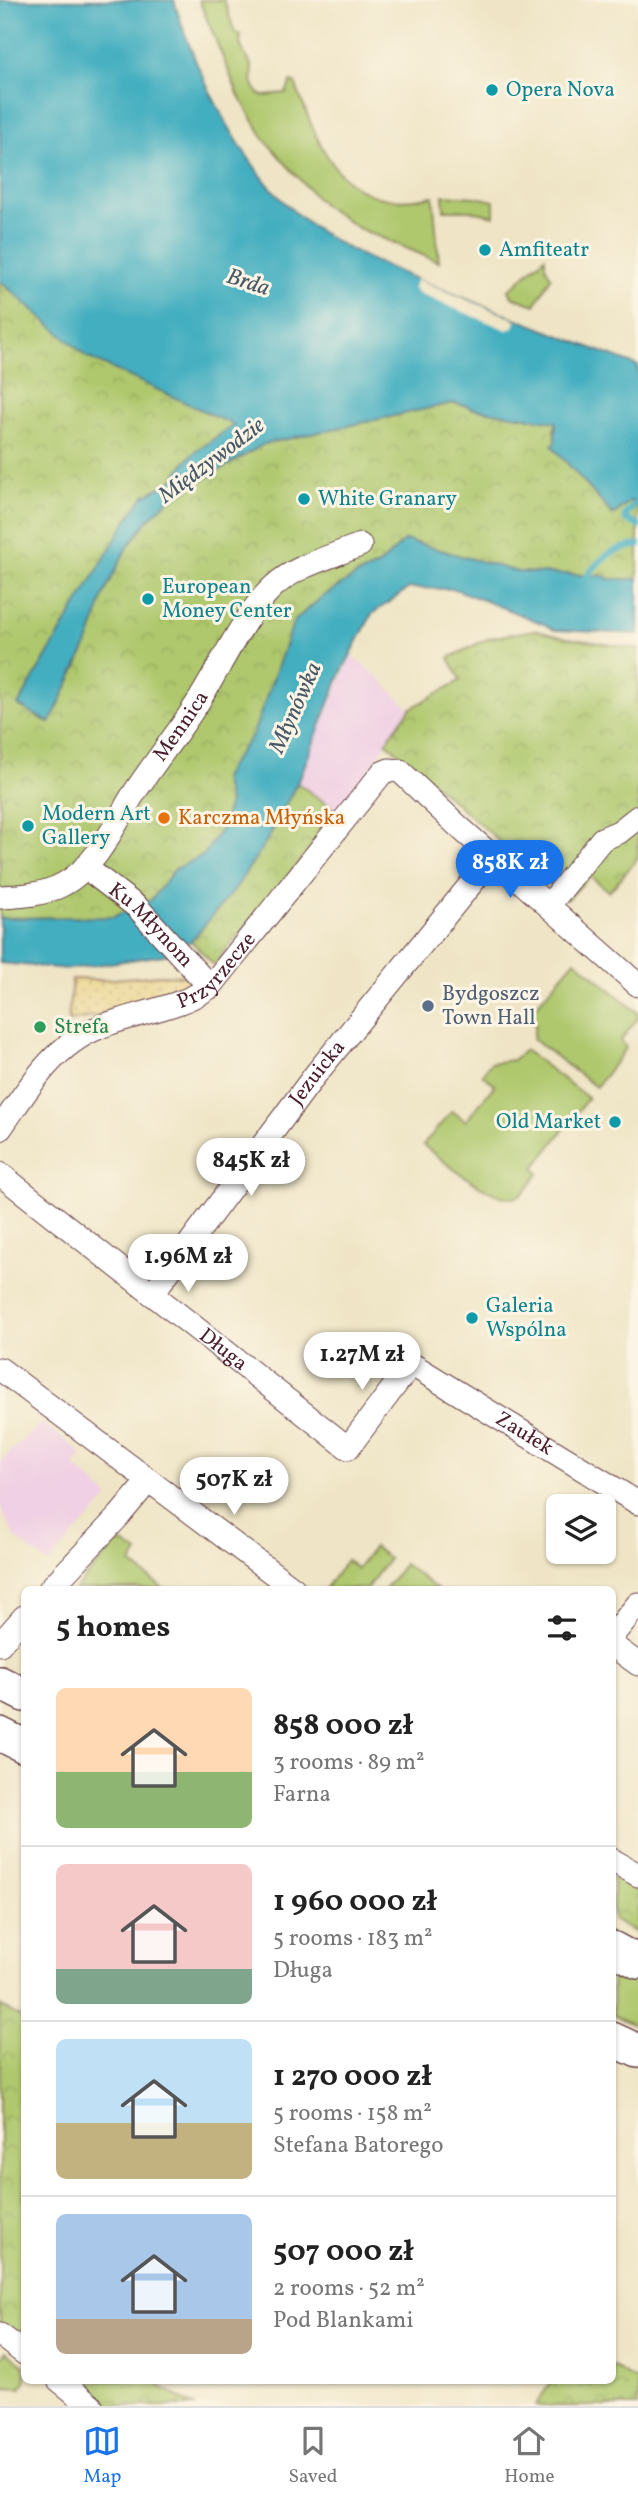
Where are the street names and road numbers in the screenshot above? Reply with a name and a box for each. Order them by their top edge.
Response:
street label: Mennica [146,685,216,767]
street label: Ku Młynom [102,876,200,974]
street label: Przyrzecze [173,926,263,1016]
street label: Jezuicka [282,1034,352,1112]
street label: Długa [193,1321,254,1378]
street label: Zaułek [490,1405,560,1463]

